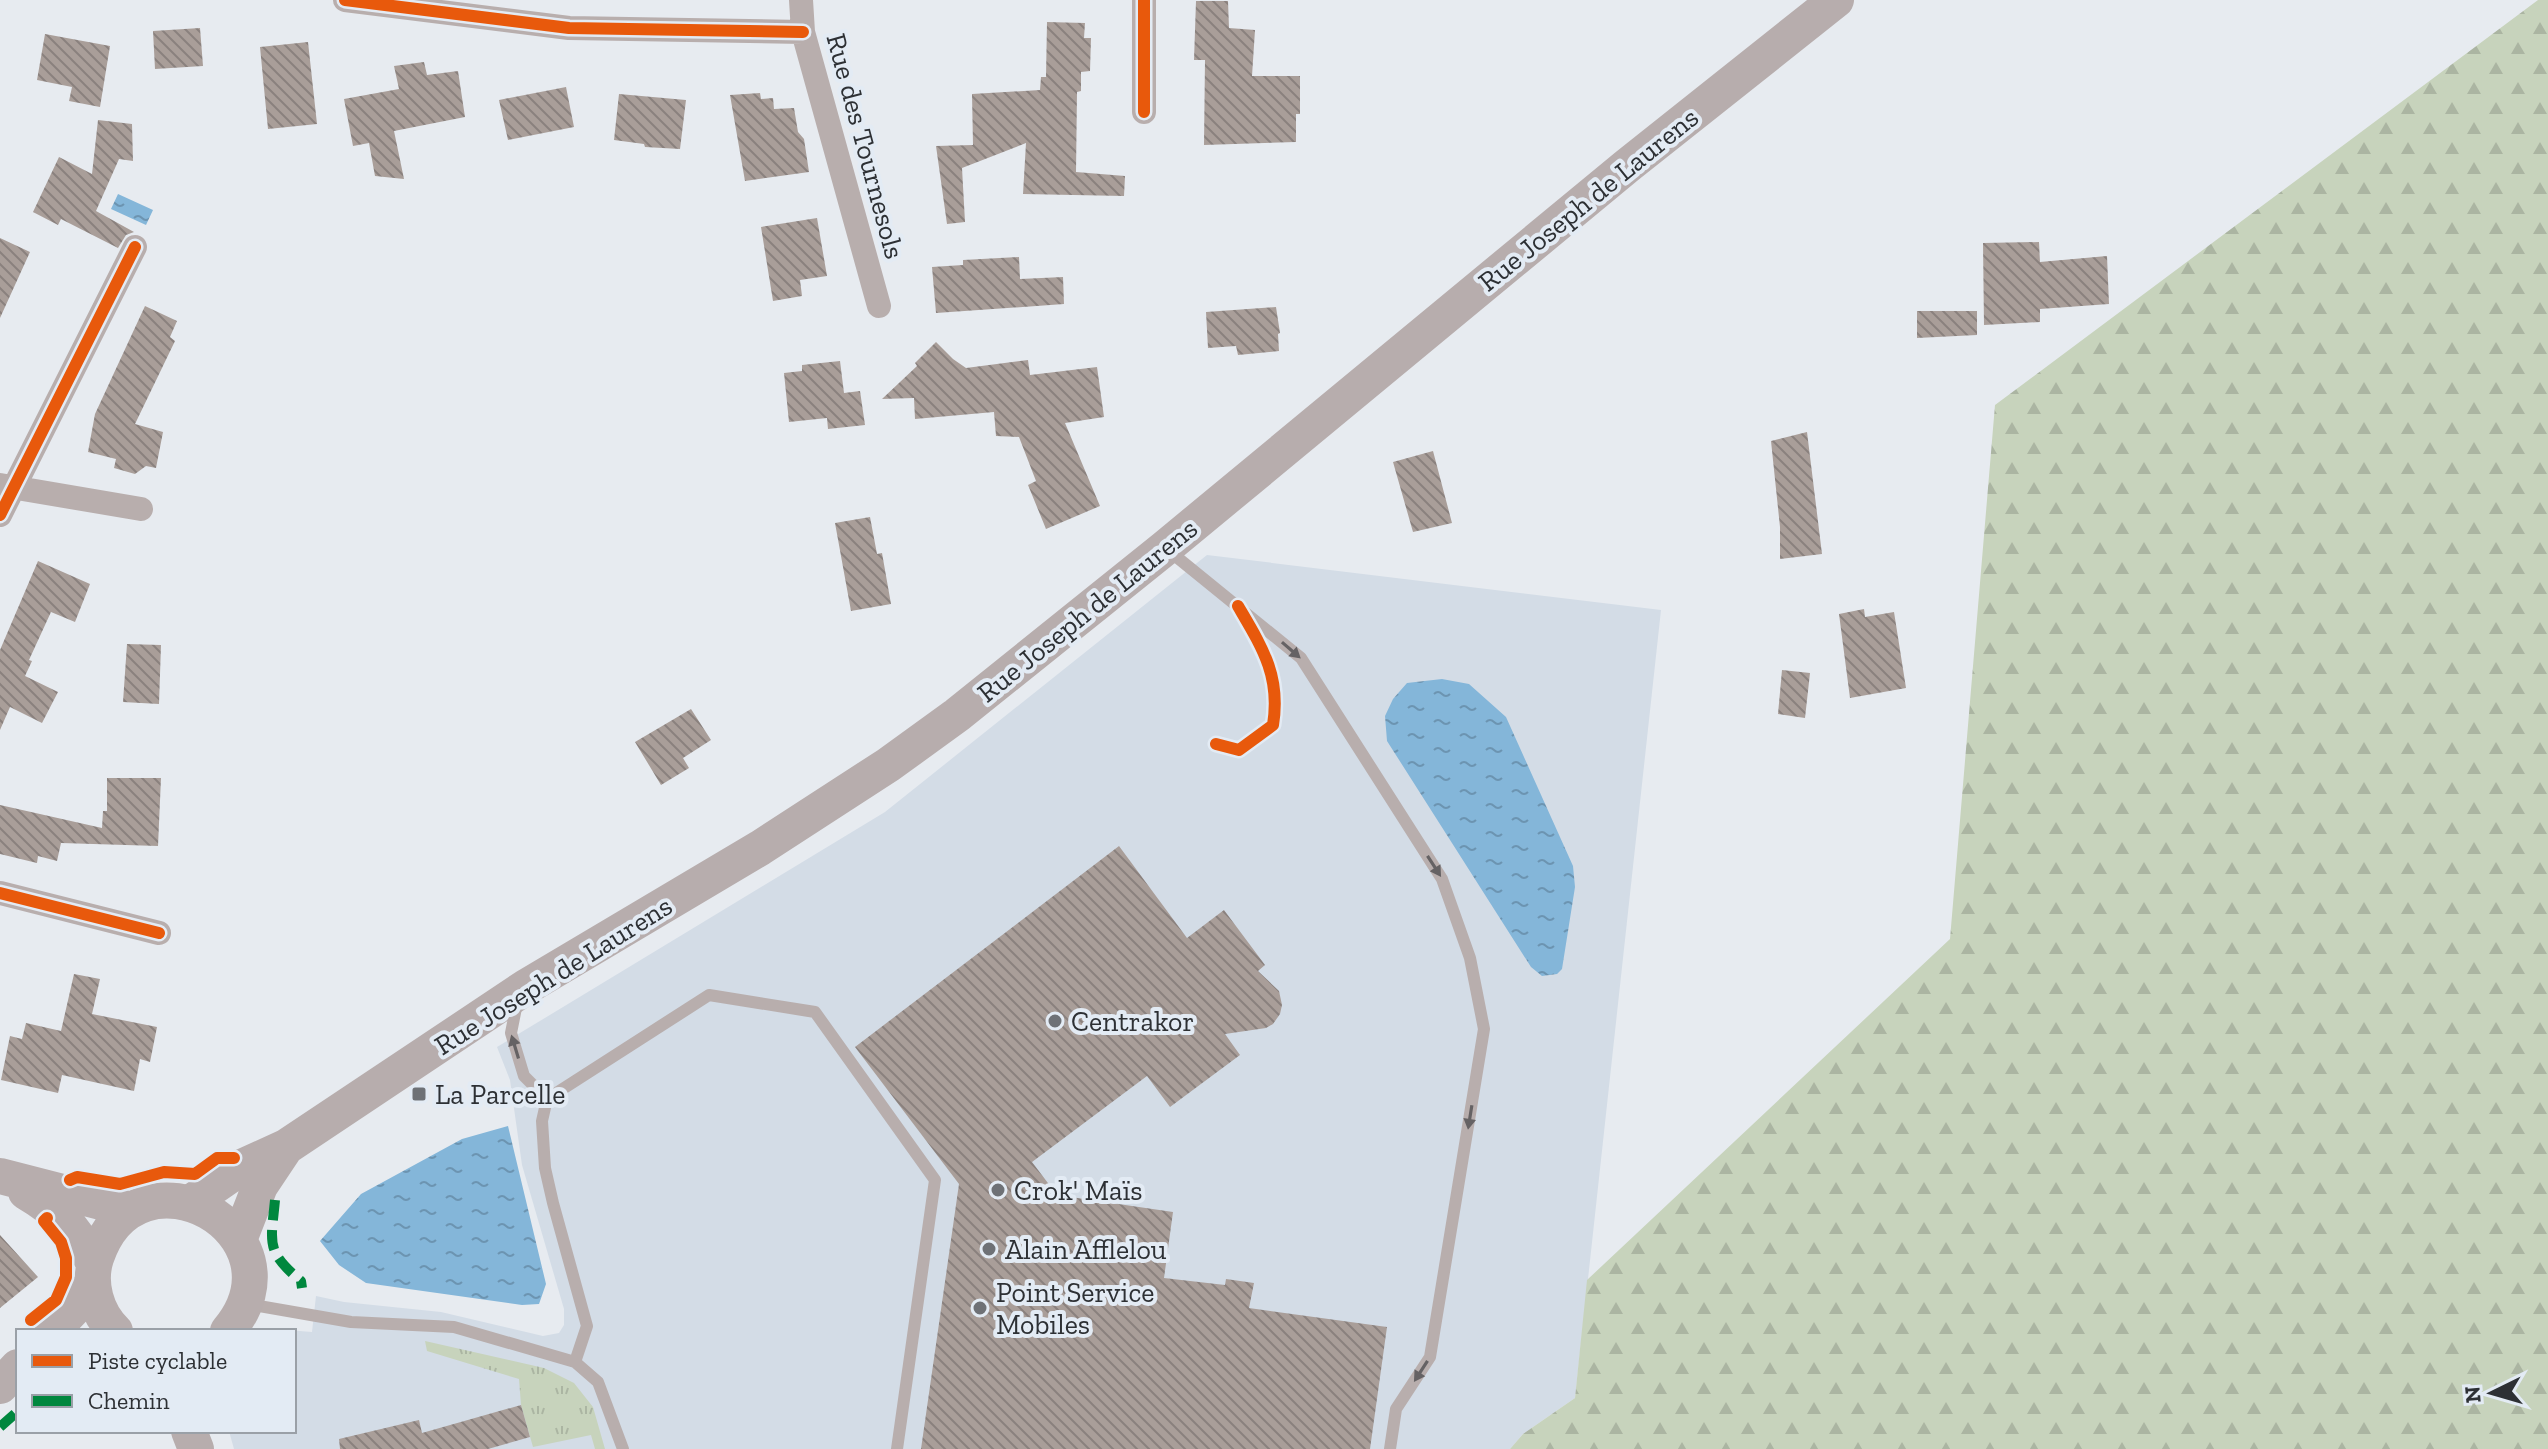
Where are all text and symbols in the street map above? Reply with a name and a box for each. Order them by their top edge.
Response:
street label: Rue des Tournesols [820,30,911,262]
street label: Rue Joseph de Laurens [1472,100,1705,298]
street label: Rue Joseph de Laurens [971,511,1204,709]
one-way arrow [1281,641,1301,658]
one-way arrow [1427,855,1441,877]
street label: Rue Joseph de Laurens [429,889,678,1062]
place label: Centrakor [1071,1005,1194,1038]
marker: Centrakor [1046,1012,1064,1030]
one-way arrow [508,1034,521,1058]
place label: La Parcelle [435,1078,565,1111]
marker: La Parcelle [410,1085,428,1103]
one-way arrow [1463,1104,1476,1129]
place label: Crok' Maïs [1014,1174,1143,1207]
marker: Crok' Maïs [989,1181,1007,1199]
place label: Alain Afflelou [1005,1233,1167,1266]
marker: Alain Afflelou [980,1240,998,1258]
place label: Point Service Mobiles [996,1276,1154,1341]
marker: Point Service Mobiles [971,1299,989,1317]
legend [16,1329,296,1433]
text: Piste cyclable [88,1346,227,1375]
north arrow [2452,1353,2532,1433]
one-way arrow [1414,1360,1429,1381]
text: N [2458,1385,2487,1404]
text: Chemin [88,1386,170,1415]

